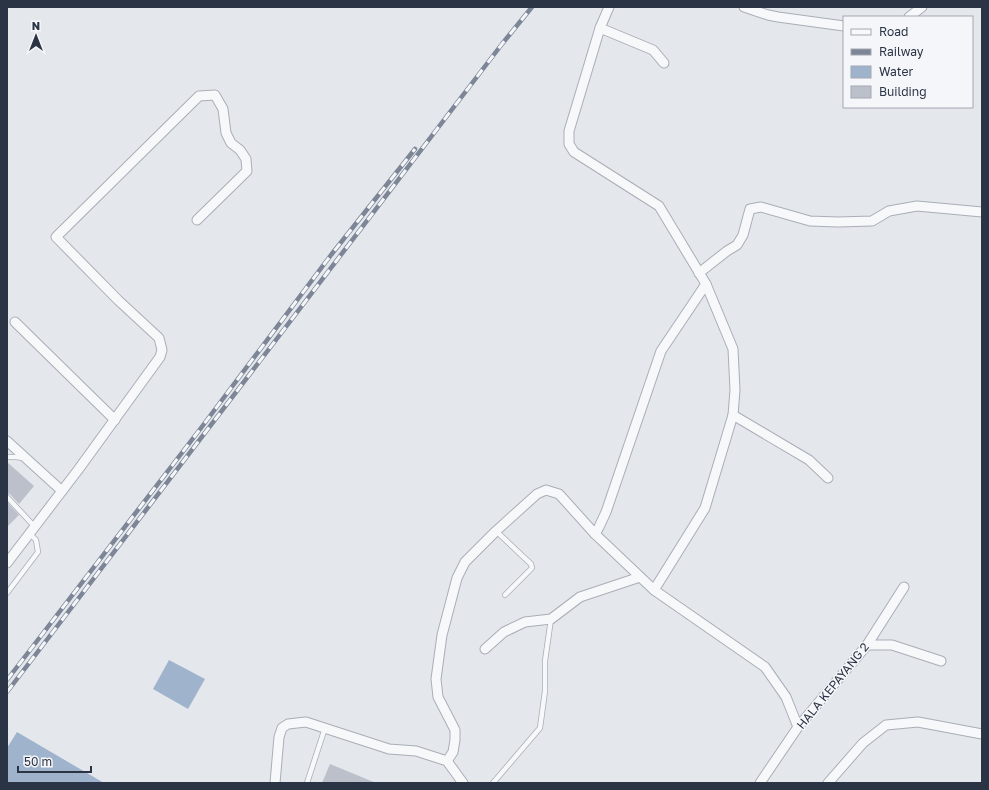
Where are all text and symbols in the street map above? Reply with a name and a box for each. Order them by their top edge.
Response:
north arrow [16,16,56,56]
legend [843,16,973,108]
text: N [32,19,40,32]
text: Road [879,24,908,39]
text: Railway [879,44,924,59]
text: Water [879,64,913,79]
text: Building [879,84,927,99]
street label: HALA KEPAYANG 2 [793,639,872,732]
scale bar [18,748,91,774]
text: 50 m [24,754,52,769]

